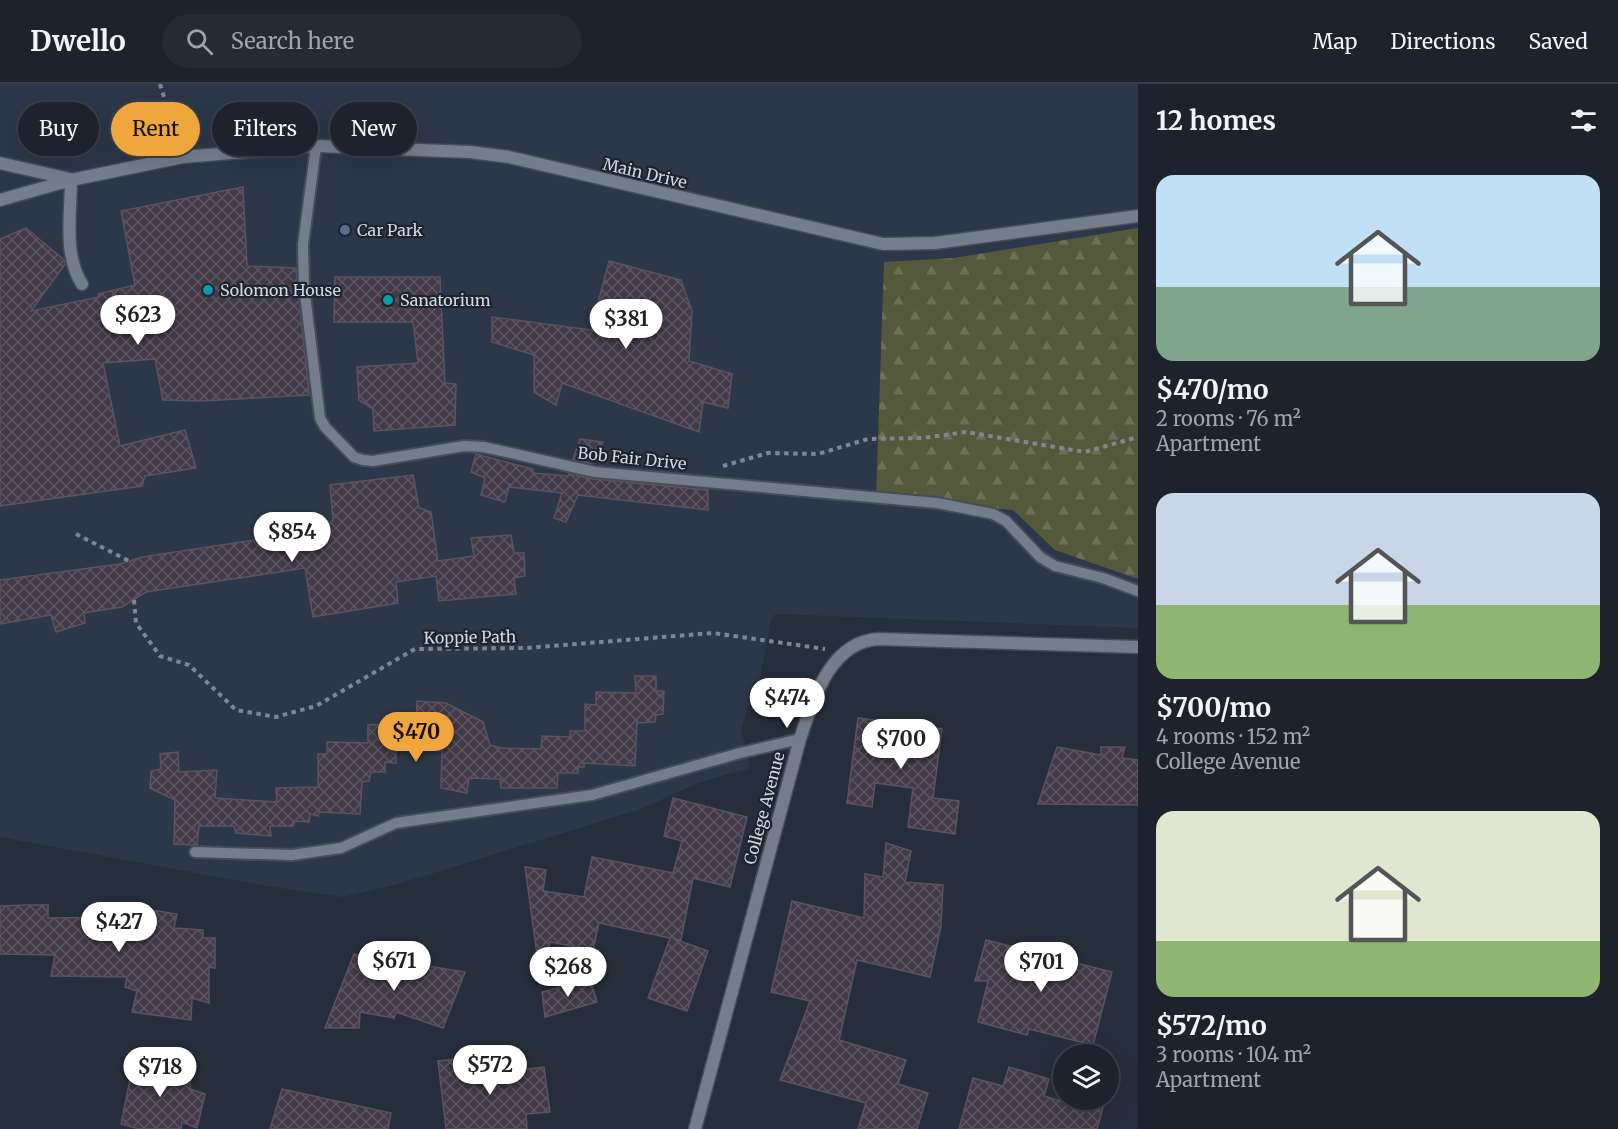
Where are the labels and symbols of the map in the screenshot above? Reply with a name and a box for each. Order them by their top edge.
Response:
street label: Main Drive [601,154,689,192]
place label: Car Park [357,220,424,240]
marker: Car Park [338,223,352,237]
place label: Solomon House [220,280,341,300]
marker: Solomon House [201,283,215,297]
place label: Sanatorium [400,290,491,310]
marker: Sanatorium [381,293,395,307]
pin: $623 [102,295,174,346]
pin: $381 [590,299,662,350]
street label: Bob Fair Drive [577,442,687,474]
pin: $854 [256,512,328,563]
street label: Koppie Path [423,626,517,648]
pin: $474 [751,678,823,729]
pin: $470 [380,712,452,763]
pin: $700 [865,719,937,770]
street label: College Avenue [739,750,789,866]
pin: $427 [83,902,155,953]
pin: $671 [358,941,430,992]
pin: $701 [1005,942,1077,993]
pin: $268 [532,947,604,998]
pin: $572 [454,1045,526,1096]
pin: $718 [124,1047,196,1098]

